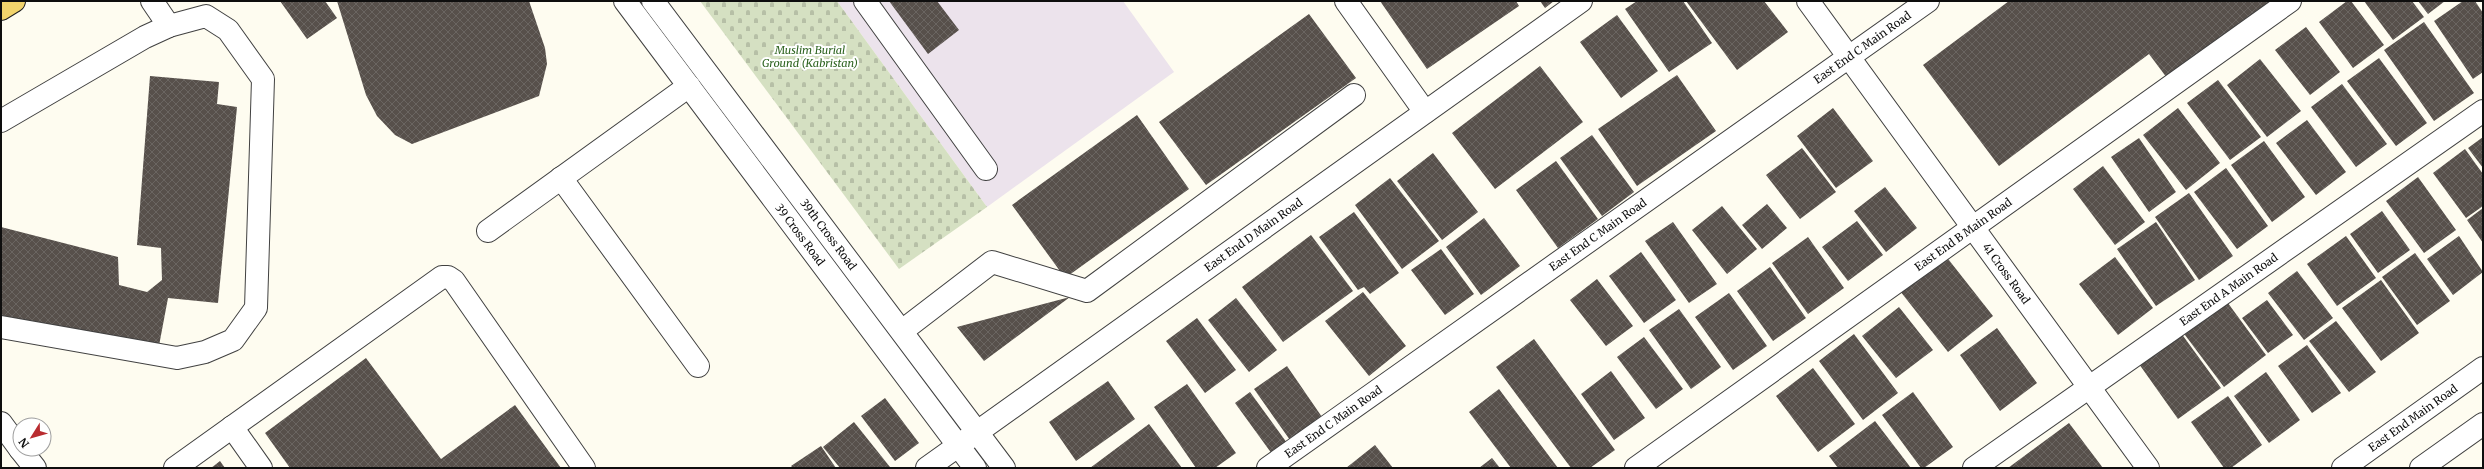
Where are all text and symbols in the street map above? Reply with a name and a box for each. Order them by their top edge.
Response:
street label: East End C Main Road [1811,8,1914,87]
park label: Muslim Burial Ground (Kabristan) [762,43,858,70]
street label: East End D Main Road [1202,195,1305,275]
street label: East End C Main Road [1546,195,1649,274]
street label: East End B Main Road [1912,195,2015,274]
street label: 39th Cross Road [797,196,860,273]
street label: 39 Cross Road [772,201,828,269]
street label: 41 Cross Road [1980,240,2033,307]
street label: East End A Main Road [2177,250,2281,329]
street label: East End Main Road [2366,381,2461,455]
street label: East End C Main Road [1282,382,1385,461]
north arrow [12,417,52,457]
text: N [16,435,32,451]

